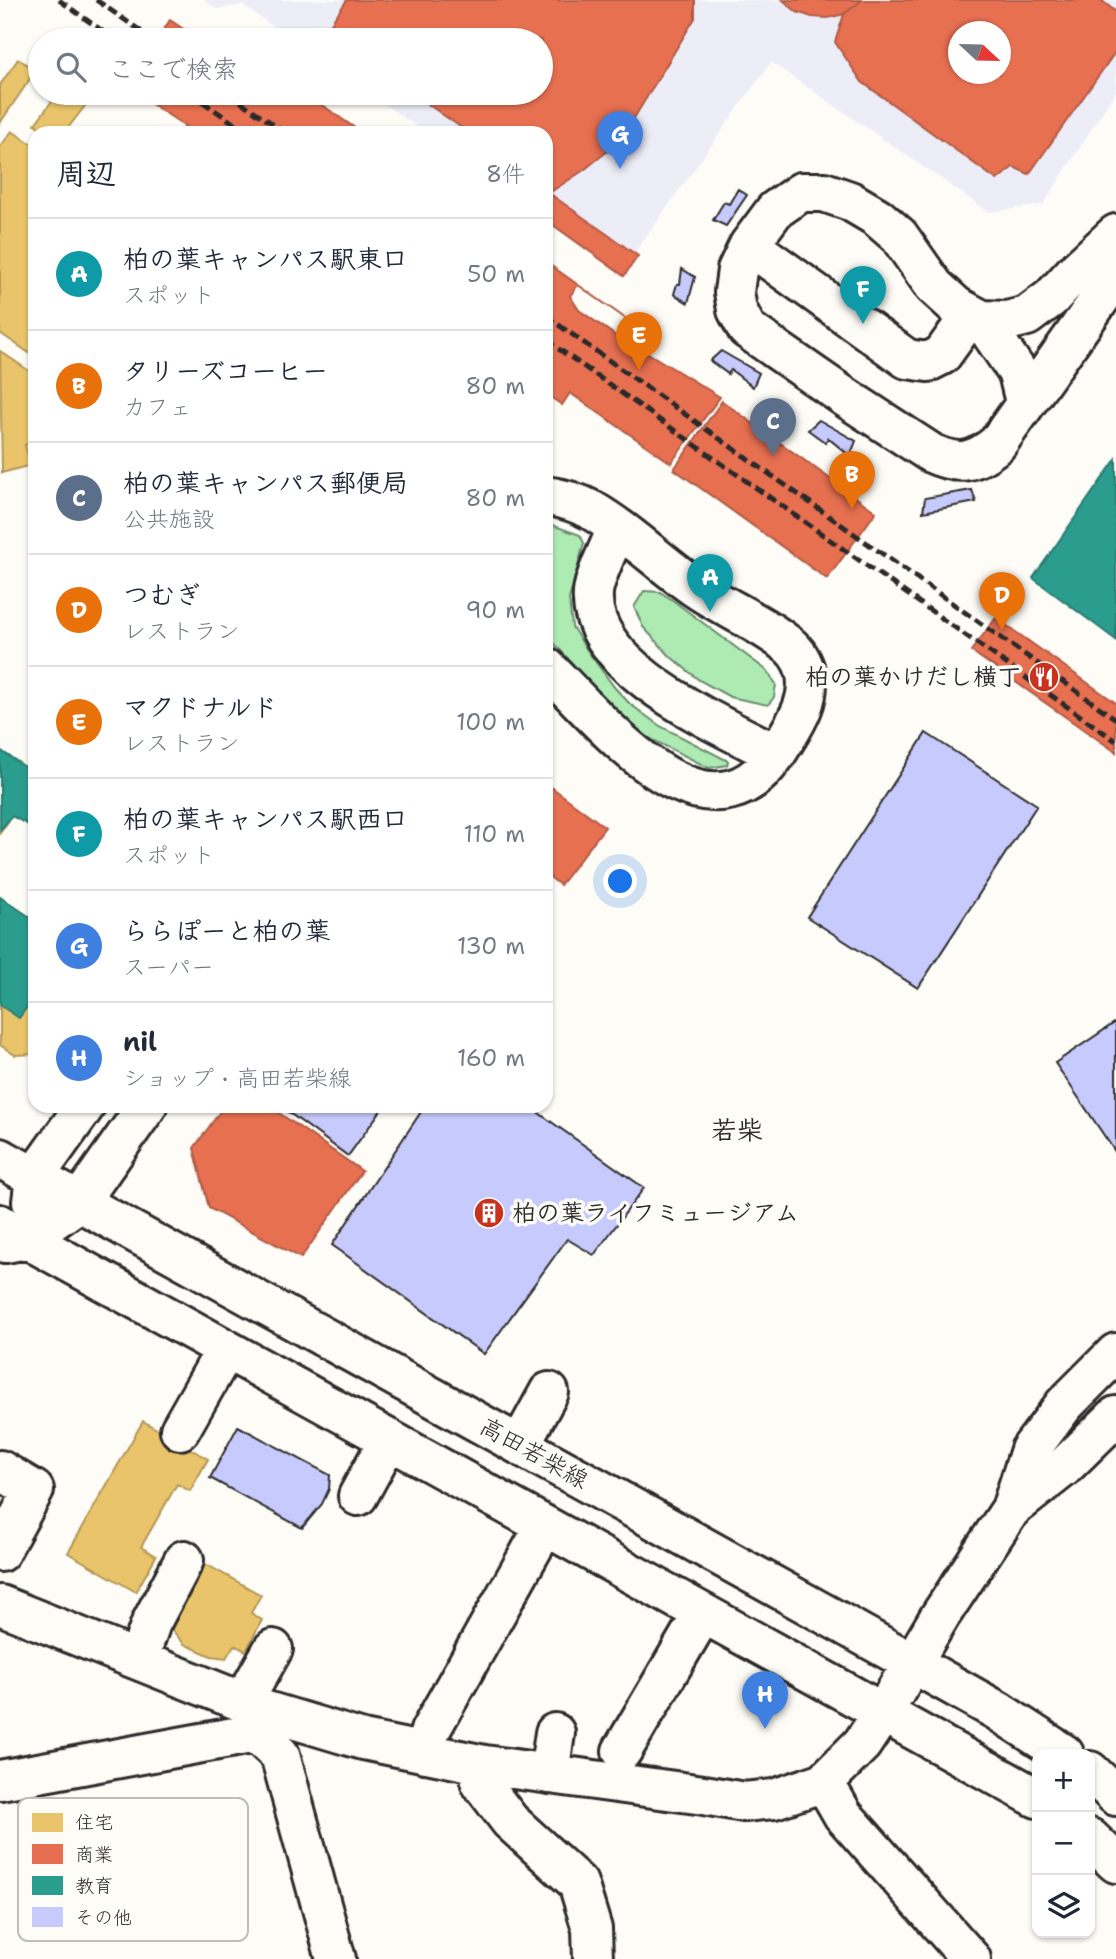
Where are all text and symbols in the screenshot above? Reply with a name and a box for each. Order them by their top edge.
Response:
north arrow [948,21,1011,84]
search box [28,28,553,105]
icon: search [52,48,90,86]
text: ここで検索 [108,51,238,86]
pin: G [597,111,643,169]
text: 周辺 [56,153,116,194]
text: 8件 [486,159,525,189]
text: 柏の葉キャンパス駅東口 [123,241,408,276]
text: A [70,259,88,289]
text: 50 m [467,259,525,289]
pin: F [840,266,886,324]
text: スポット [123,280,215,310]
pin: E [616,312,662,370]
text: タリーズコーヒー [123,353,328,388]
text: B [72,371,86,401]
text: 80 m [466,371,525,401]
text: カフェ [123,392,192,422]
pin: C [750,398,796,456]
pin: B [829,451,875,509]
text: 柏の葉キャンパス郵便局 [123,465,408,500]
text: C [72,483,86,513]
text: 80 m [466,483,525,513]
text: 公共施設 [123,504,215,534]
pin: A [687,554,733,612]
pin: D [979,572,1025,630]
text: つむぎ [123,577,201,612]
text: D [71,595,87,625]
text: 90 m [465,595,525,625]
text: レストラン [123,616,240,646]
restaurant icon: 柏の葉かけだし横丁 [1027,660,1061,694]
place label: 柏の葉かけだし横丁 [805,661,1021,693]
text: マクドナルド [123,689,278,724]
text: E [71,707,87,737]
text: 100 m [456,707,525,737]
text: レストラン [123,728,240,758]
text: 柏の葉キャンパス駅西口 [123,801,408,836]
text: F [72,819,86,849]
text: 110 m [463,819,525,849]
text: スポット [123,840,215,870]
your location [603,864,637,898]
text: ららぽーと柏の葉 [123,913,330,948]
text: G [70,931,88,961]
text: 130 m [457,931,525,961]
text: スーパー [123,952,214,982]
text: nil [123,1024,157,1059]
text: H [71,1043,87,1073]
text: 160 m [457,1043,525,1073]
text: ショップ · 高田若柴線 [123,1063,351,1093]
district label: 若柴 [711,1112,763,1147]
building icon: 柏の葉ライフミュージアム [472,1196,506,1230]
place label: 柏の葉ライフミュージアム [512,1197,799,1229]
street label: 高田若柴線 [474,1410,594,1496]
pin: H [742,1671,788,1729]
map controls [1032,1749,1095,1938]
button: + [1032,1749,1095,1812]
legend [18,1798,248,1941]
text: 住宅 [75,1810,113,1835]
button: − [1032,1812,1095,1875]
text: 商業 [75,1842,113,1867]
text: 教育 [75,1873,113,1898]
button: layers [1032,1875,1095,1938]
text: その他 [75,1905,132,1930]

